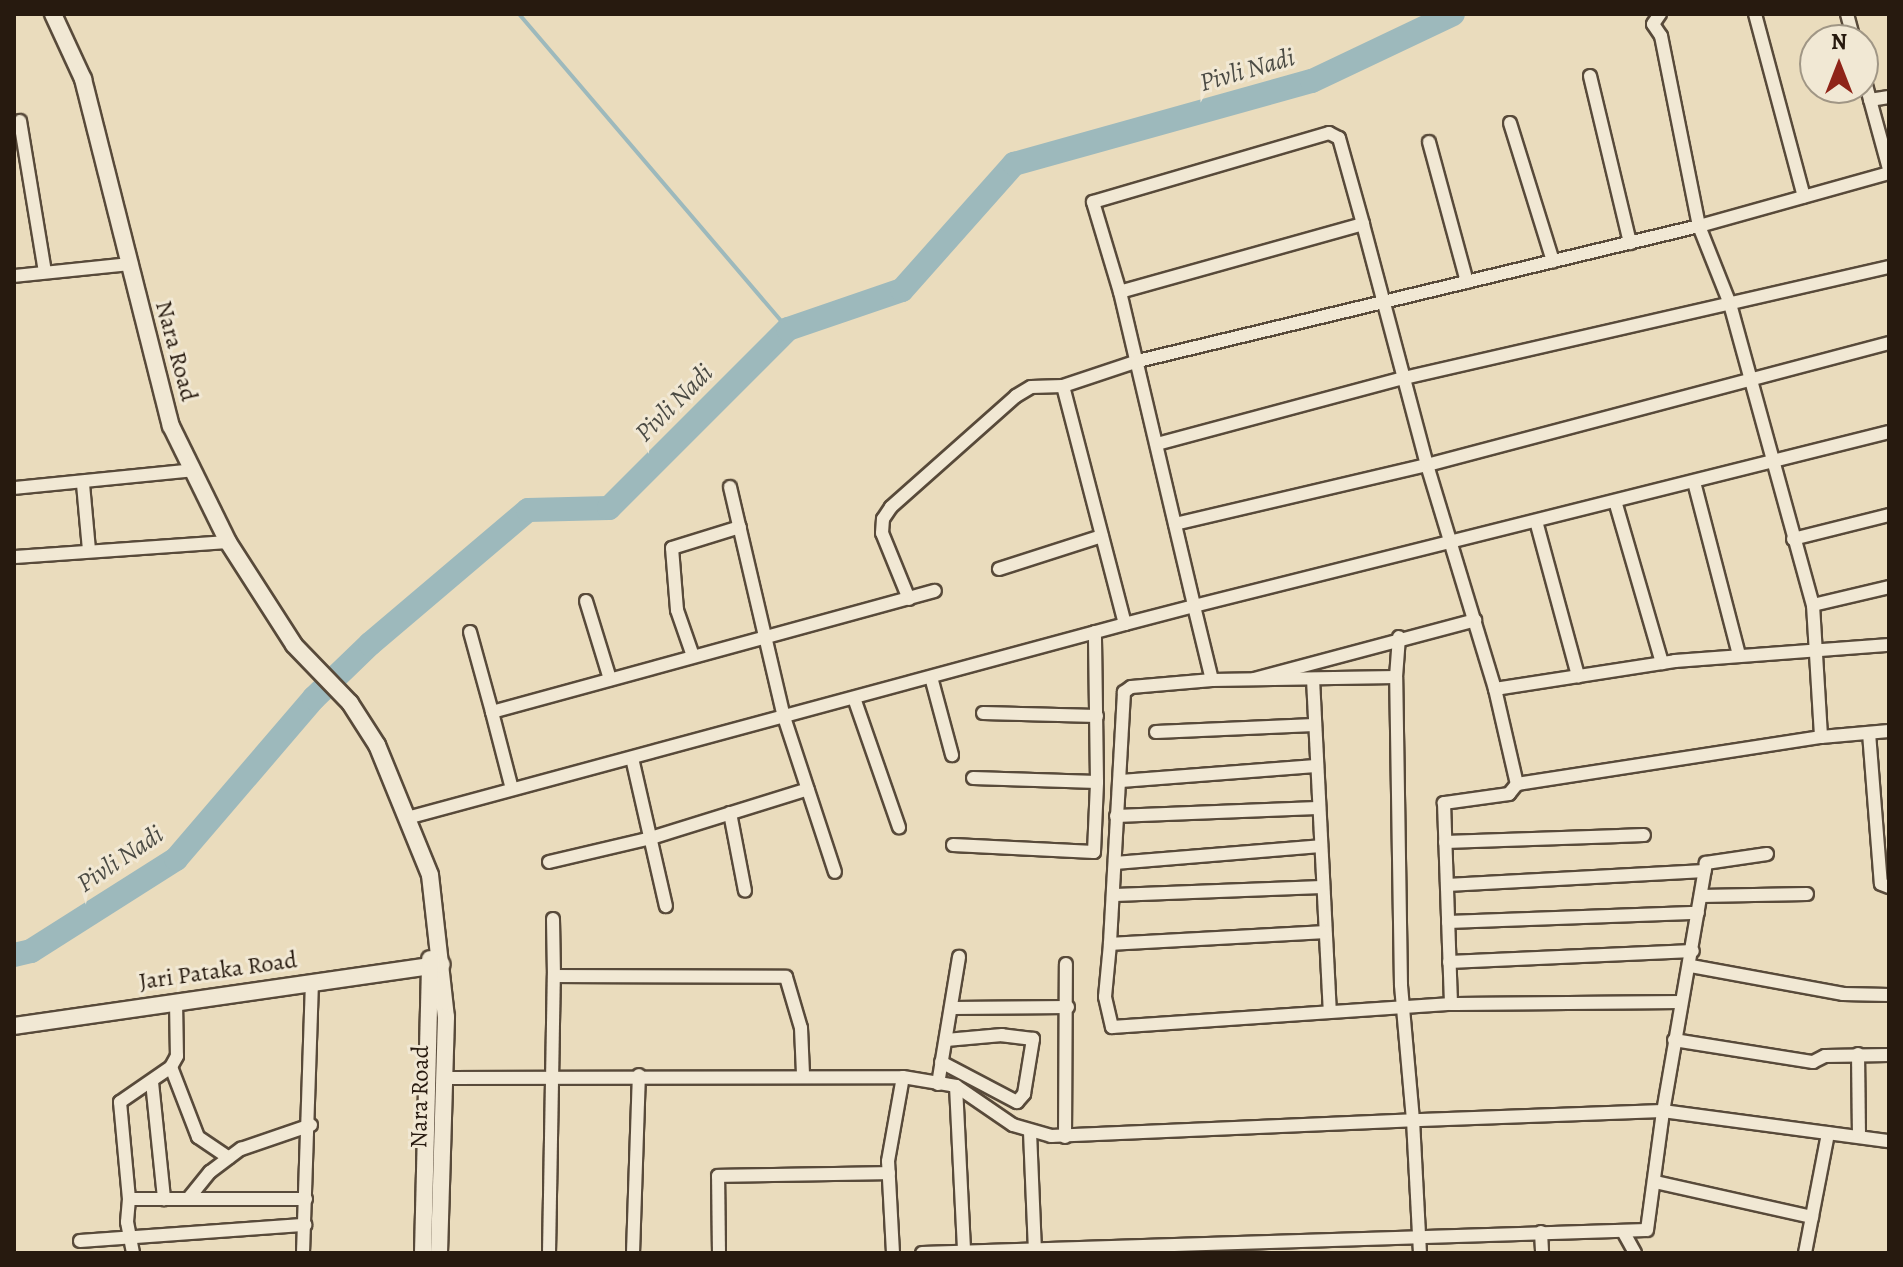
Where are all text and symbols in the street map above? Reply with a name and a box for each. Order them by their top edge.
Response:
north arrow [1799,24,1879,104]
text: N [1831,27,1847,57]
water label: Pivli Nadi [1196,42,1298,98]
street label: Nara Road [149,298,203,404]
water label: Pivli Nadi [629,358,719,448]
water label: Pivli Nadi [71,819,169,899]
street label: Jari Pataka Road [137,946,299,996]
street label: Nara Road [405,1045,435,1149]

